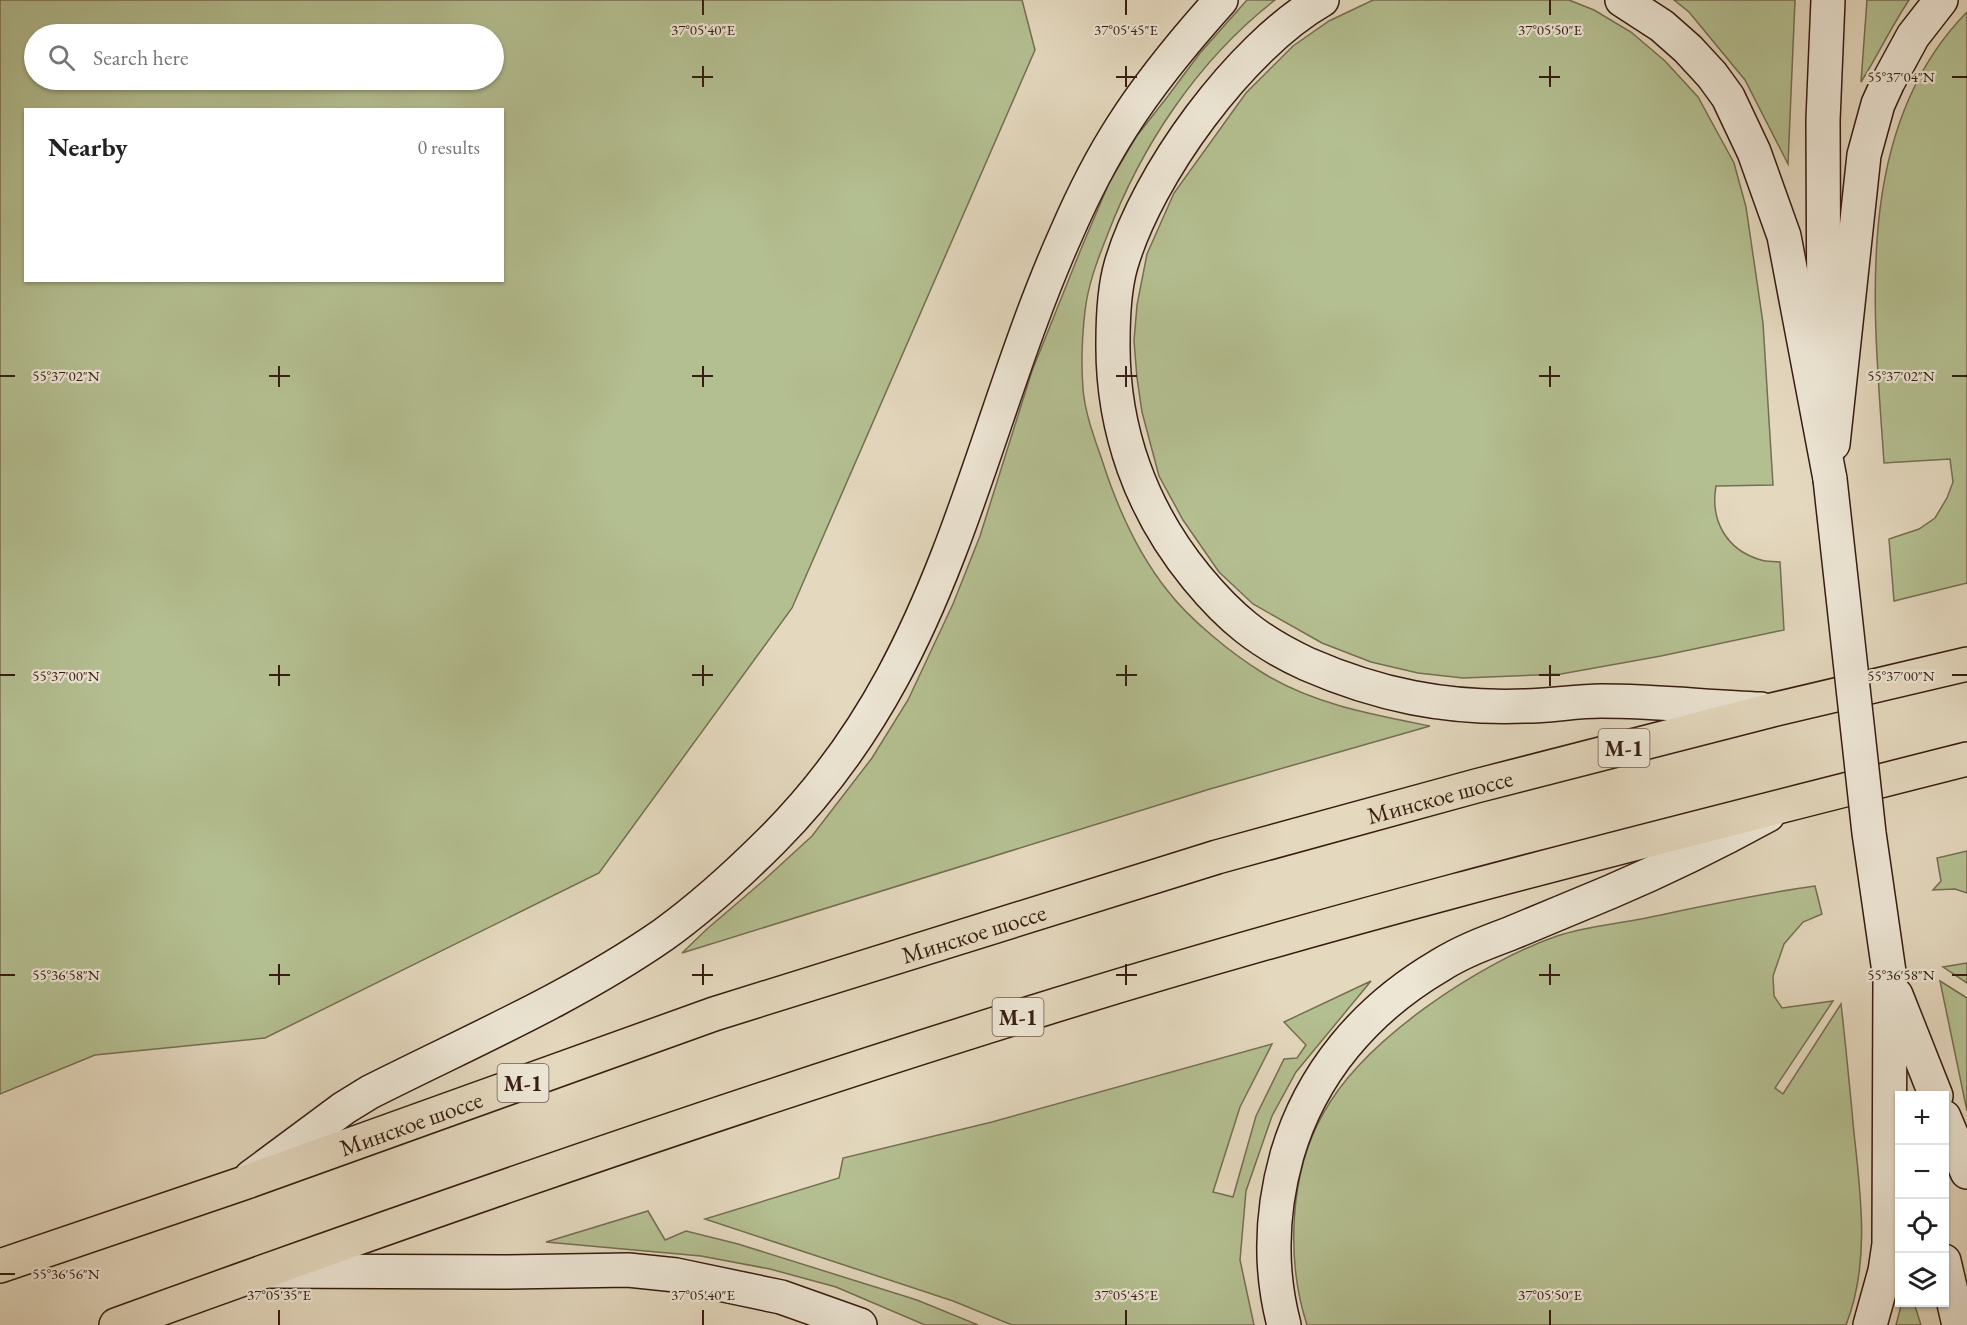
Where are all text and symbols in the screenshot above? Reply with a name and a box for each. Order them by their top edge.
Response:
text: 37°05'40"E [671,20,736,39]
text: 37°05'45"E [1094,20,1159,39]
text: 37°05'50"E [1518,20,1583,39]
search box [24,24,504,90]
icon: search [45,41,78,74]
text: Search here [93,43,188,72]
text: 55°37'04"N [1867,67,1935,86]
text: Nearby [48,130,128,164]
text: 0 results [417,134,480,160]
text: 55°37'02"N [32,366,100,385]
text: 55°37'02"N [1867,366,1935,385]
text: 55°37'00"N [32,666,100,685]
text: 55°37'00"N [1867,666,1935,685]
road number: М-1 [1598,729,1650,767]
street label: Минское шоссе [1363,762,1516,831]
street label: Минское шоссе [897,896,1050,970]
text: 55°36'58"N [32,965,100,984]
text: 55°36'58"N [1867,965,1935,984]
road number: М-1 [992,998,1044,1036]
road number: М-1 [498,1064,548,1102]
street label: Минское шоссе [335,1083,487,1163]
map controls [1895,1091,1949,1307]
button: + [1895,1091,1949,1145]
button: − [1895,1145,1949,1199]
button: locate [1895,1199,1949,1253]
button: layers [1895,1253,1949,1307]
text: 55°36'56"N [32,1264,100,1283]
text: 37°05'35"E [247,1285,312,1304]
text: 37°05'40"E [671,1285,736,1304]
text: 37°05'45"E [1094,1285,1159,1304]
text: 37°05'50"E [1518,1285,1583,1304]

